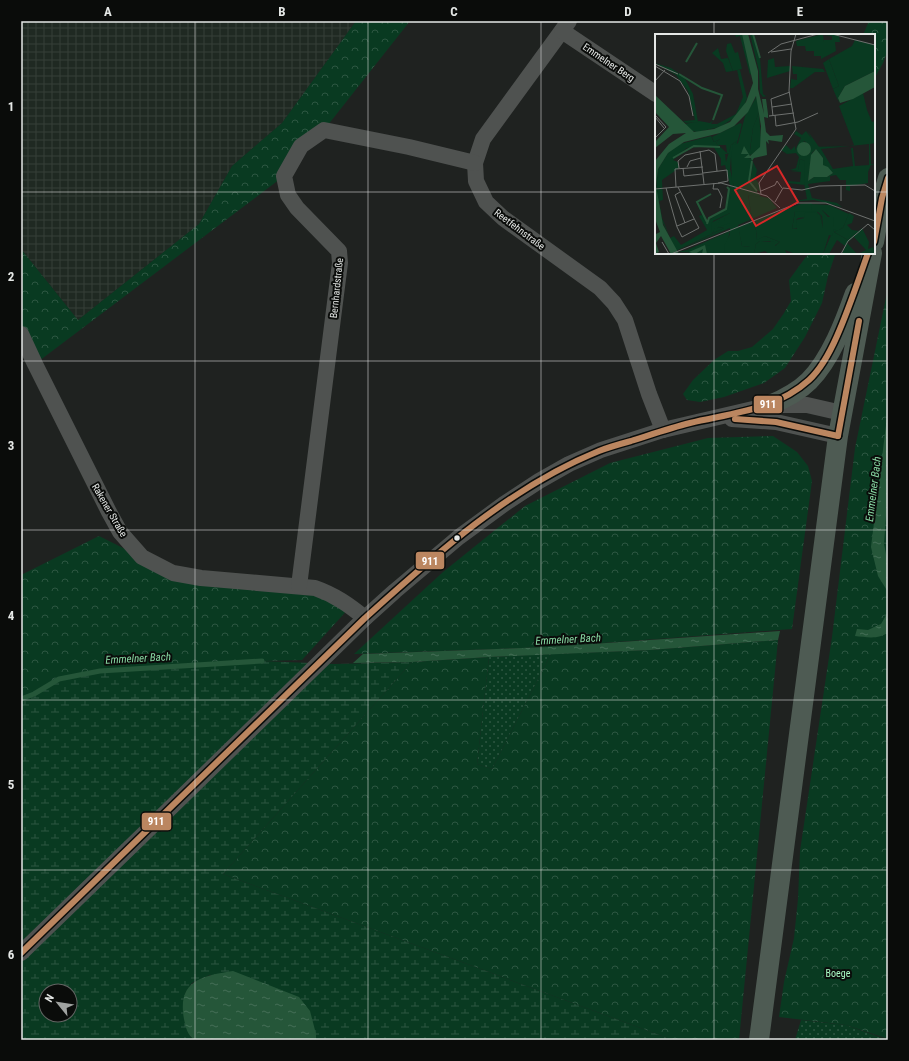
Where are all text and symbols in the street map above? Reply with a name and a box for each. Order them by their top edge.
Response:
text: A [104,4,112,19]
text: B [278,4,286,19]
text: C [450,4,458,19]
text: D [624,4,632,19]
text: E [797,4,804,19]
inset map [655,34,875,254]
street label: Emmelner Berg [581,41,637,84]
text: 1 [8,99,14,114]
street label: Reetfehnstraße [492,207,547,252]
street label: Bernhardstraße [328,257,345,319]
text: 2 [8,269,15,284]
line badge: 911 [753,395,783,414]
text: 911 [760,398,776,411]
text: 3 [8,438,14,453]
water label: Emmelner Bach [863,456,884,522]
street label: Rakener Straße [90,482,129,539]
unlabelled marker [452,533,462,543]
line badge: 911 [415,551,445,570]
text: 911 [422,555,438,568]
text: 4 [8,608,15,623]
water label: Emmelner Bach [535,631,601,648]
water label: Emmelner Bach [105,650,171,667]
text: 5 [8,777,15,792]
line badge: 911 [141,812,172,831]
text: 911 [148,815,164,828]
text: 6 [8,947,15,962]
park label: Boege [826,968,851,979]
north arrow [38,983,78,1023]
text: N [42,992,57,1004]

